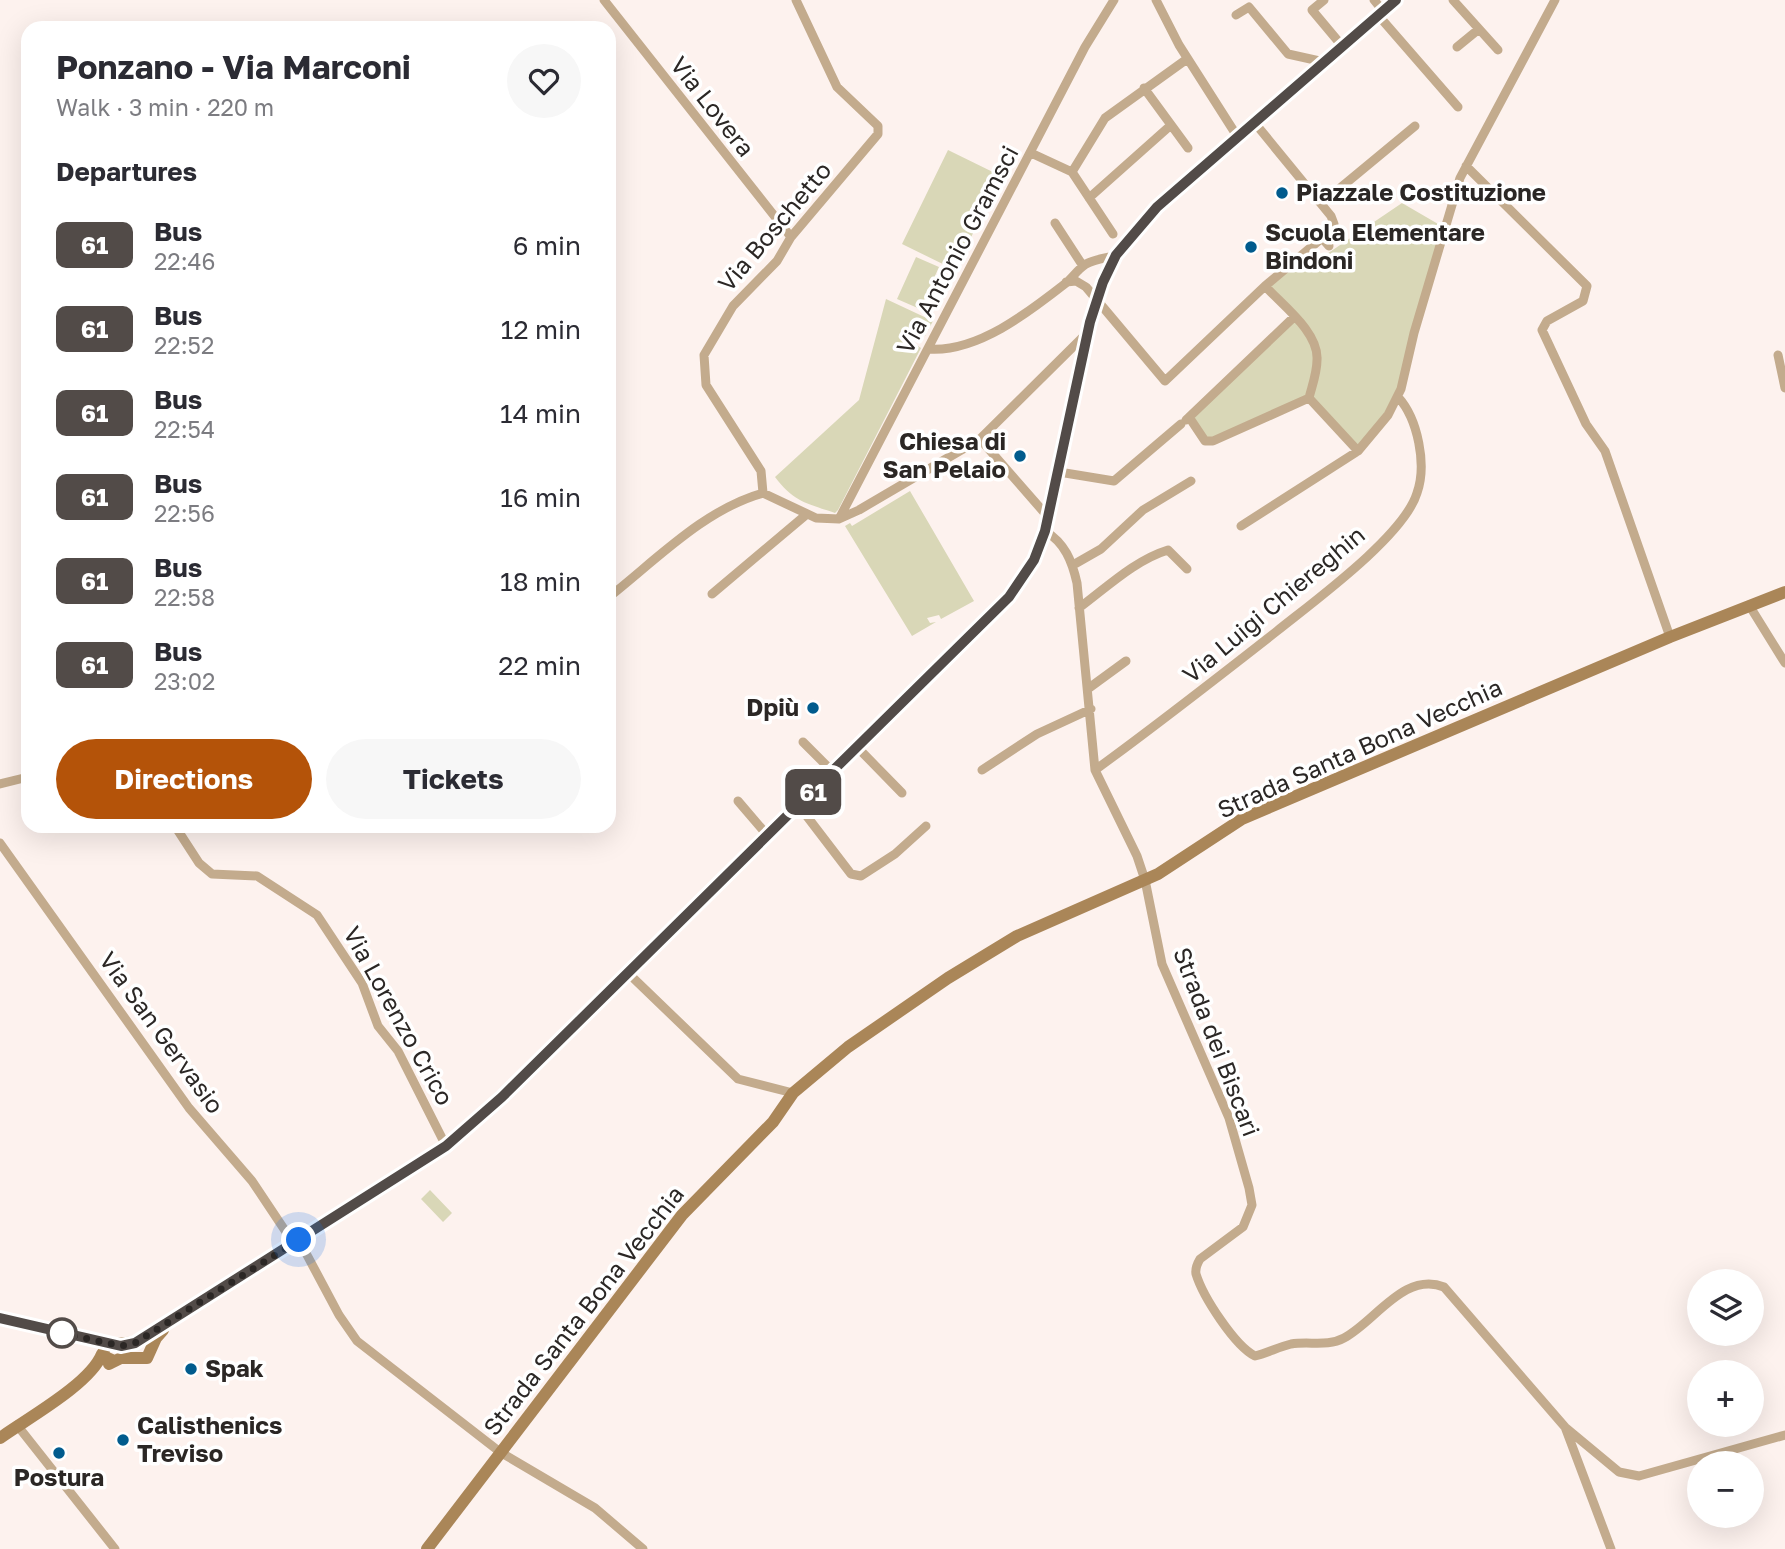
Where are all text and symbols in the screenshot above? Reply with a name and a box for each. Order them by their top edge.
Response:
button: heart [507,44,581,118]
text: Ponzano - Via Marconi [56,47,411,86]
street label: Via Lovera [665,50,761,162]
text: Walk · 3 min · 220 m [56,93,274,121]
street label: Via Antonio Gramsci [890,140,1024,358]
street label: Via Boschetto [711,155,837,297]
text: Departures [56,156,197,187]
place label: Piazzale Costituzione [1296,177,1546,206]
marker: Piazzale Costituzione [1274,185,1290,201]
text: Bus [154,216,202,247]
place label: Scuola Elementare Bindoni [1265,217,1485,274]
text: 61 [81,230,108,259]
text: 6 min [513,230,581,261]
marker: Scuola Elementare Bindoni [1243,239,1259,255]
text: 22:46 [154,247,216,275]
text: Bus [154,300,202,331]
text: 61 [81,314,108,343]
text: 12 min [501,314,581,345]
text: 22:52 [154,331,214,359]
text: Bus [154,384,202,415]
text: 61 [81,398,108,427]
text: 14 min [500,398,581,429]
text: 22:54 [154,415,215,443]
place label: Chiesa di San Pelaio [883,426,1006,483]
marker: Chiesa di San Pelaio [1012,448,1028,464]
text: Bus [154,468,202,499]
text: 61 [81,482,108,511]
text: 16 min [500,482,581,513]
text: 22:56 [154,499,215,527]
street label: Via Luigi Chiereghin [1176,519,1370,688]
text: Bus [154,552,202,583]
text: 61 [81,566,108,595]
text: 18 min [500,566,581,597]
text: 22:58 [154,583,215,611]
text: Bus [154,636,202,667]
text: 61 [81,650,108,679]
text: 22 min [498,650,581,681]
text: 23:02 [154,667,215,695]
street label: Strada Santa Bona Vecchia [1213,672,1506,824]
place label: Dpiù [746,692,799,721]
marker: Dpiù [805,700,821,716]
button: Directions [56,739,312,819]
button: Tickets [326,739,581,819]
line badge: 61 [782,769,844,815]
text: 61 [799,777,827,806]
street label: Via Lorenzo Crico [338,921,460,1110]
street label: Strada dei Biscari [1168,943,1267,1140]
street label: Via San Gervasio [94,946,231,1119]
street label: Strada Santa Bona Vecchia [476,1180,689,1440]
your location [281,1222,316,1257]
map controls [1687,1269,1764,1528]
button: layers [1687,1269,1764,1346]
unlabelled marker [47,1318,77,1348]
place label: Spak [205,1353,264,1382]
button: + [1687,1360,1764,1437]
marker: Spak [183,1361,199,1377]
place label: Calisthenics Treviso [137,1410,283,1467]
marker: Calisthenics Treviso [115,1432,131,1448]
marker: Postura [51,1445,67,1461]
button: − [1687,1451,1764,1528]
place label: Postura [14,1462,104,1491]

